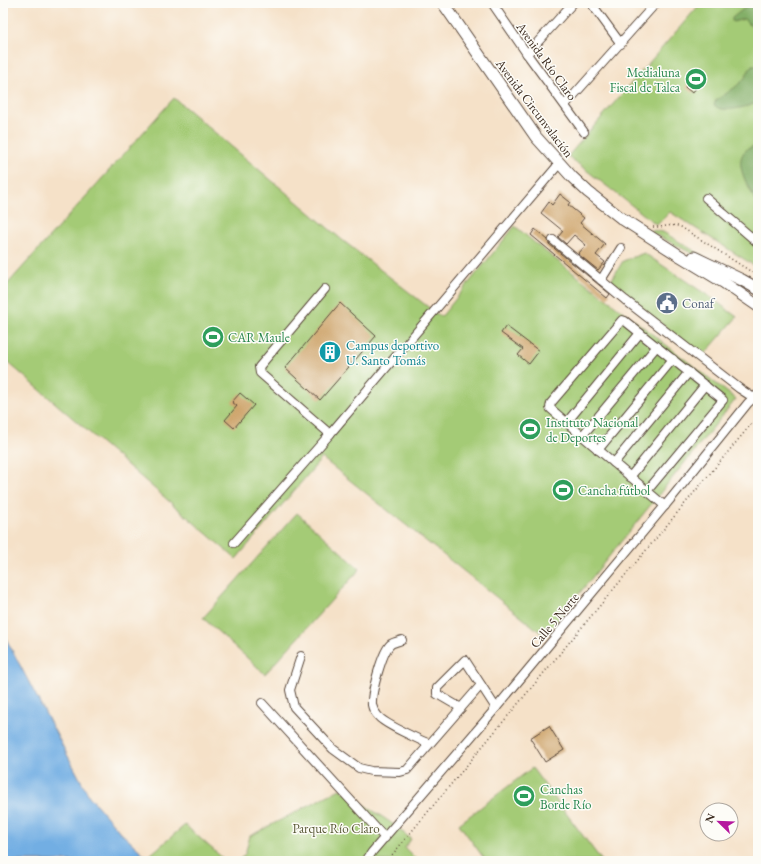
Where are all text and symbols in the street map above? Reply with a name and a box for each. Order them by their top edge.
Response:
street label: Avenida Río Claro [512,18,581,104]
street label: Avenida Circunvalación [491,55,577,161]
place label: Medialuna Fiscal de Talca [610,64,681,96]
sports icon: Medialuna Fiscal de Talca [683,66,709,92]
public building icon: Conaf [654,290,680,316]
place label: Conaf [682,295,716,312]
sports icon: CAR Maule [200,324,226,350]
place label: CAR Maule [228,329,290,346]
place label: Campus deportivo U. Santo Tomás [346,337,439,369]
building icon: Campus deportivo U. Santo Tomás [317,339,343,365]
place label: Instituto Nacional de Deportes [546,414,638,446]
sports icon: Instituto Nacional de Deportes [517,416,543,442]
sports icon: Cancha fútbol [550,477,576,503]
place label: Cancha fútbol [578,482,650,499]
street label: Calle 5 Norte [526,589,583,652]
place label: Canchas Borde Río [540,781,592,813]
sports icon: Canchas Borde Río [511,783,537,809]
north arrow [699,802,739,842]
text: N [702,811,718,825]
park label: Parque Río Claro [292,820,380,837]

